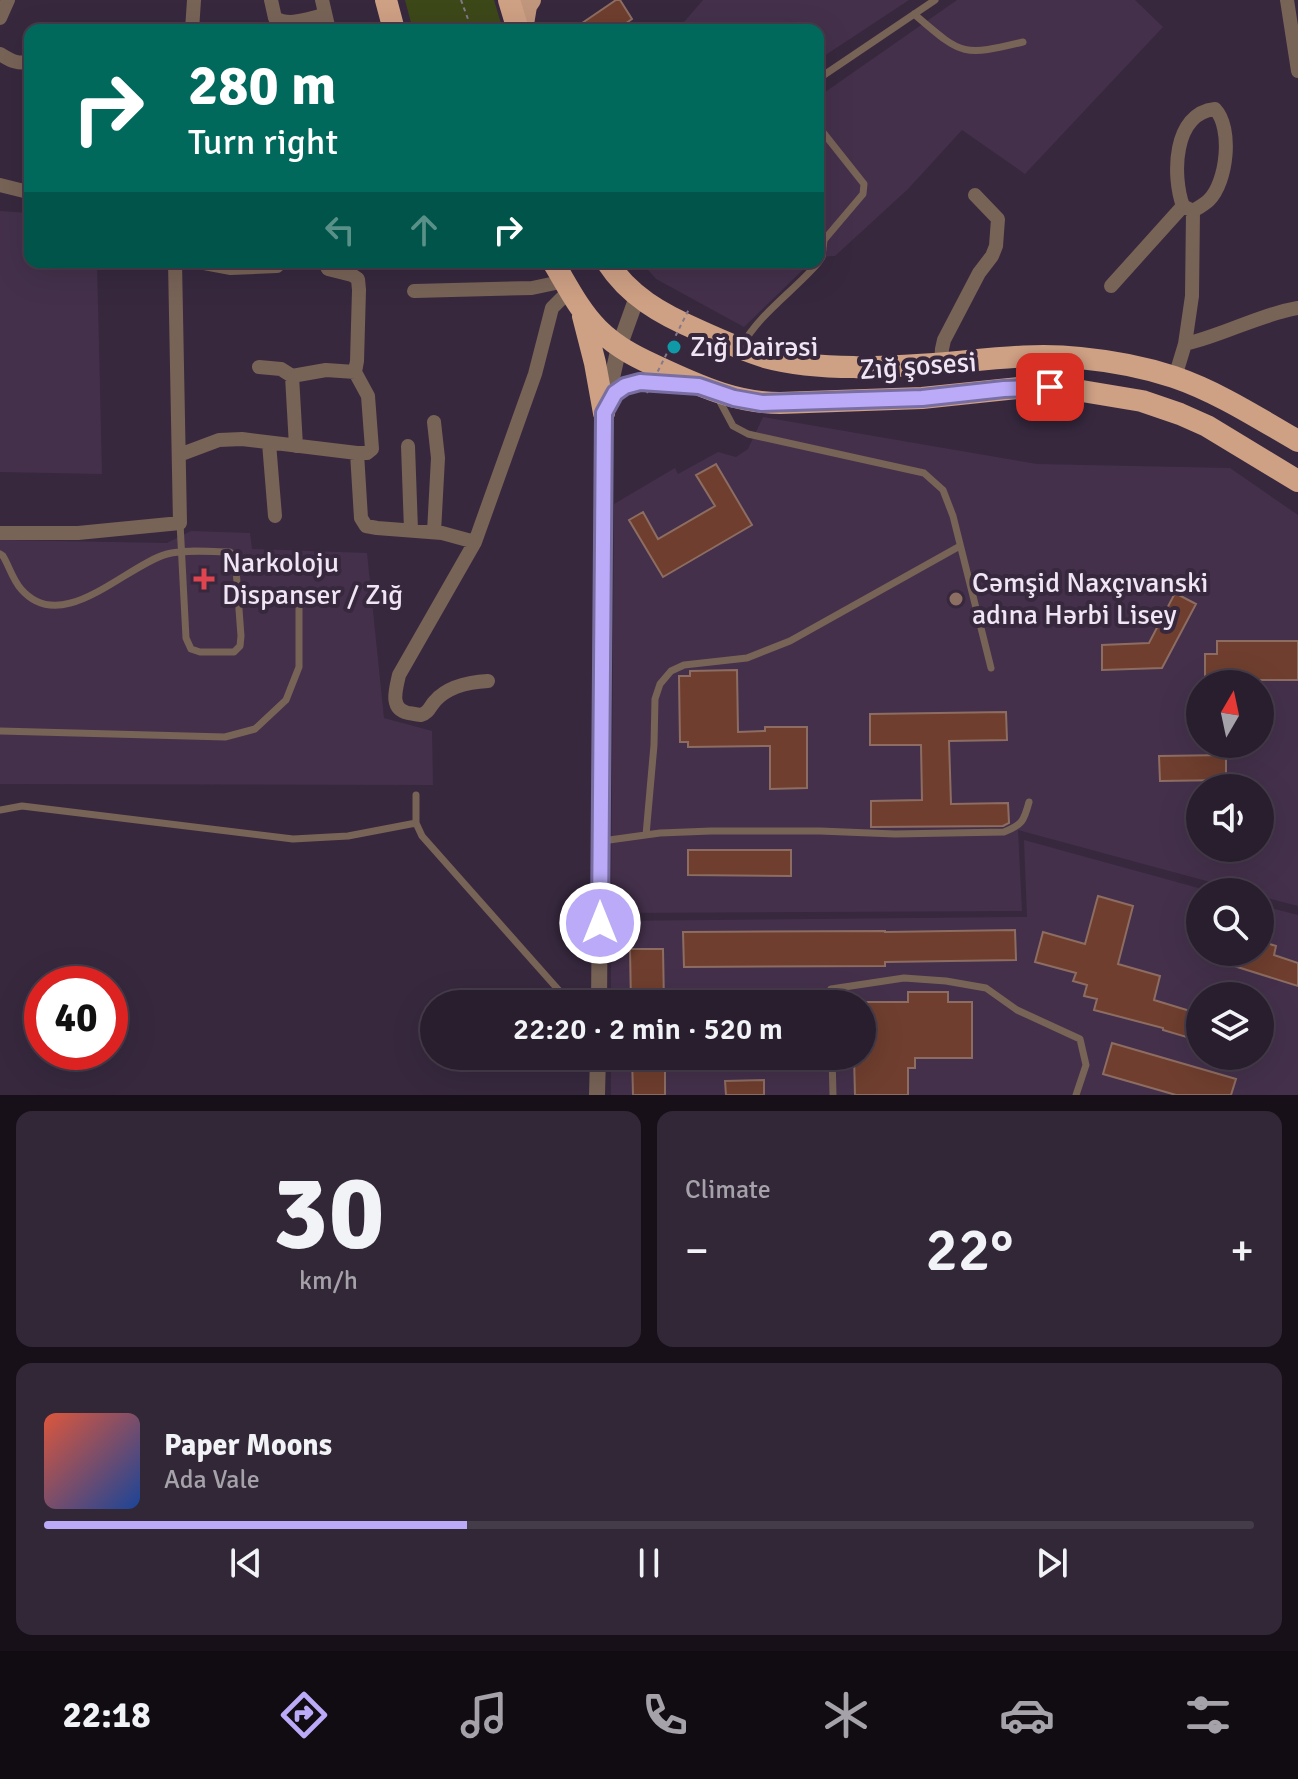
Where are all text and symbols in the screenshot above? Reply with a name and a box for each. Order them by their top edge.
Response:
text: 280 m [188,51,336,120]
icon: right [56,56,160,160]
text: Turn right [188,120,338,165]
icon: left [318,208,362,252]
icon: ahead [402,208,446,252]
icon: right [486,208,530,252]
place label: Zığ Dairəsi [690,330,818,364]
marker: Zığ Dairəsi [665,338,683,356]
street label: Zığ şosesi [858,345,978,387]
pin [1016,353,1084,421]
icon: arrive [1028,365,1072,409]
place label: Narkoloju Dispanser / Zığ [222,546,403,612]
place label: Cəmşid Naxçıvanski adına Hərbi Lisey [972,566,1208,632]
marker: Narkoloju Dispanser / Zığ [193,568,215,590]
marker: Cəmşid Naxçıvanski adına Hərbi Lisey [947,590,965,608]
north arrow [1186,670,1274,758]
map controls [1186,670,1274,1070]
button: sound [1186,774,1274,862]
button: search [1186,878,1274,966]
position arrow [558,881,642,965]
speed limit sign: 40 [24,966,128,1070]
button: layers [1186,982,1274,1070]
text: 22:20 · 2 min · 520 m [513,1011,783,1048]
text: 30 [272,1149,385,1277]
text: Climate [685,1174,771,1206]
text: 22° [926,1214,1013,1288]
text: − [685,1224,709,1278]
text: + [1230,1224,1254,1278]
text: km/h [299,1265,358,1297]
text: Paper Moons [164,1427,332,1464]
text: Ada Vale [164,1464,260,1496]
icon: previous [224,1541,268,1585]
icon: pause [627,1541,671,1585]
icon: next [1030,1541,1074,1585]
icon: directions [276,1687,332,1743]
icon: music [456,1687,512,1743]
icon: phone [637,1687,693,1743]
icon: climate [818,1687,874,1743]
icon: car [999,1687,1055,1743]
icon: filters [1180,1687,1236,1743]
text: 22:18 [62,1693,151,1738]

